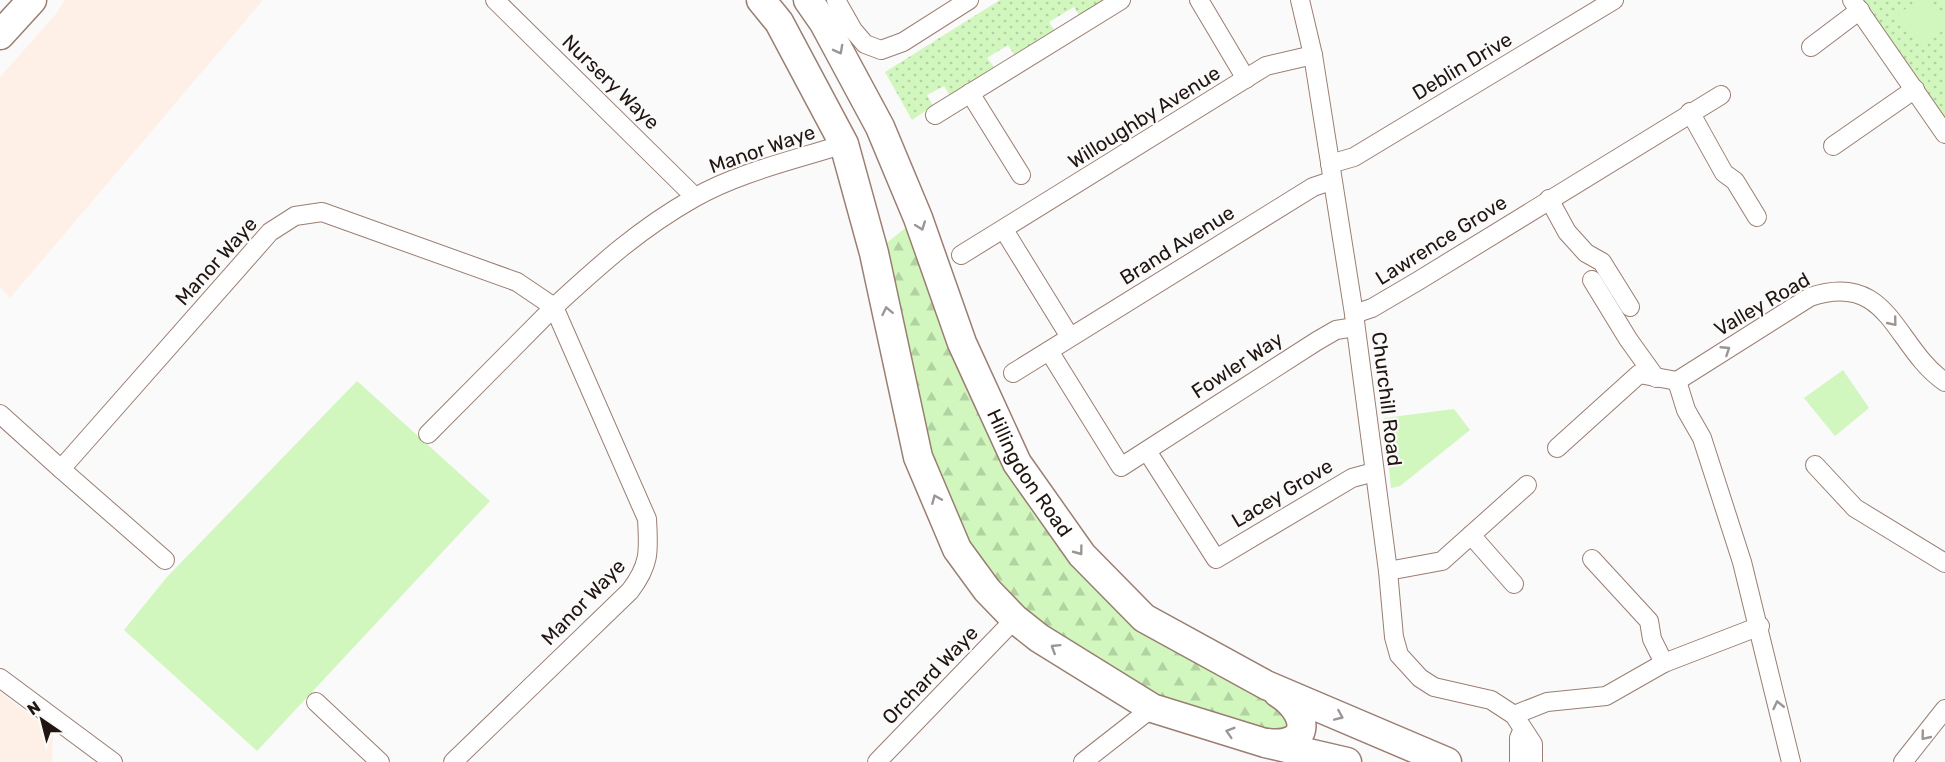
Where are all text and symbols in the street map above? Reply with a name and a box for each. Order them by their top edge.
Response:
street label: Deblin Drive [1408,27,1516,105]
street label: Nursery Waye [557,30,665,134]
one-way arrow [832,44,843,54]
street label: Willoughby Avenue [1064,61,1224,173]
street label: Manor Waye [706,120,818,178]
street label: Lawrence Grove [1371,190,1511,290]
street label: Brand Avenue [1115,200,1239,290]
street label: Manor Waye [170,212,262,310]
one-way arrow [914,220,926,231]
street label: Valley Road [1710,267,1814,341]
one-way arrow [881,306,894,316]
one-way arrow [1886,315,1897,326]
street label: Fowler Way [1187,327,1287,403]
street label: Churchill Road [1367,331,1407,467]
one-way arrow [1720,347,1731,358]
street label: Hillingdon Road [982,405,1077,541]
street label: Lacey Grove [1227,453,1337,533]
one-way arrow [931,494,943,505]
one-way arrow [1072,544,1083,555]
street label: Manor Waye [536,554,630,650]
street label: Orchard Waye [877,621,983,729]
one-way arrow [1051,644,1061,656]
north arrow [12,690,72,750]
text: N [24,697,44,719]
one-way arrow [1772,700,1785,710]
one-way arrow [1333,709,1344,721]
one-way arrow [1225,727,1236,739]
one-way arrow [1921,729,1932,740]

